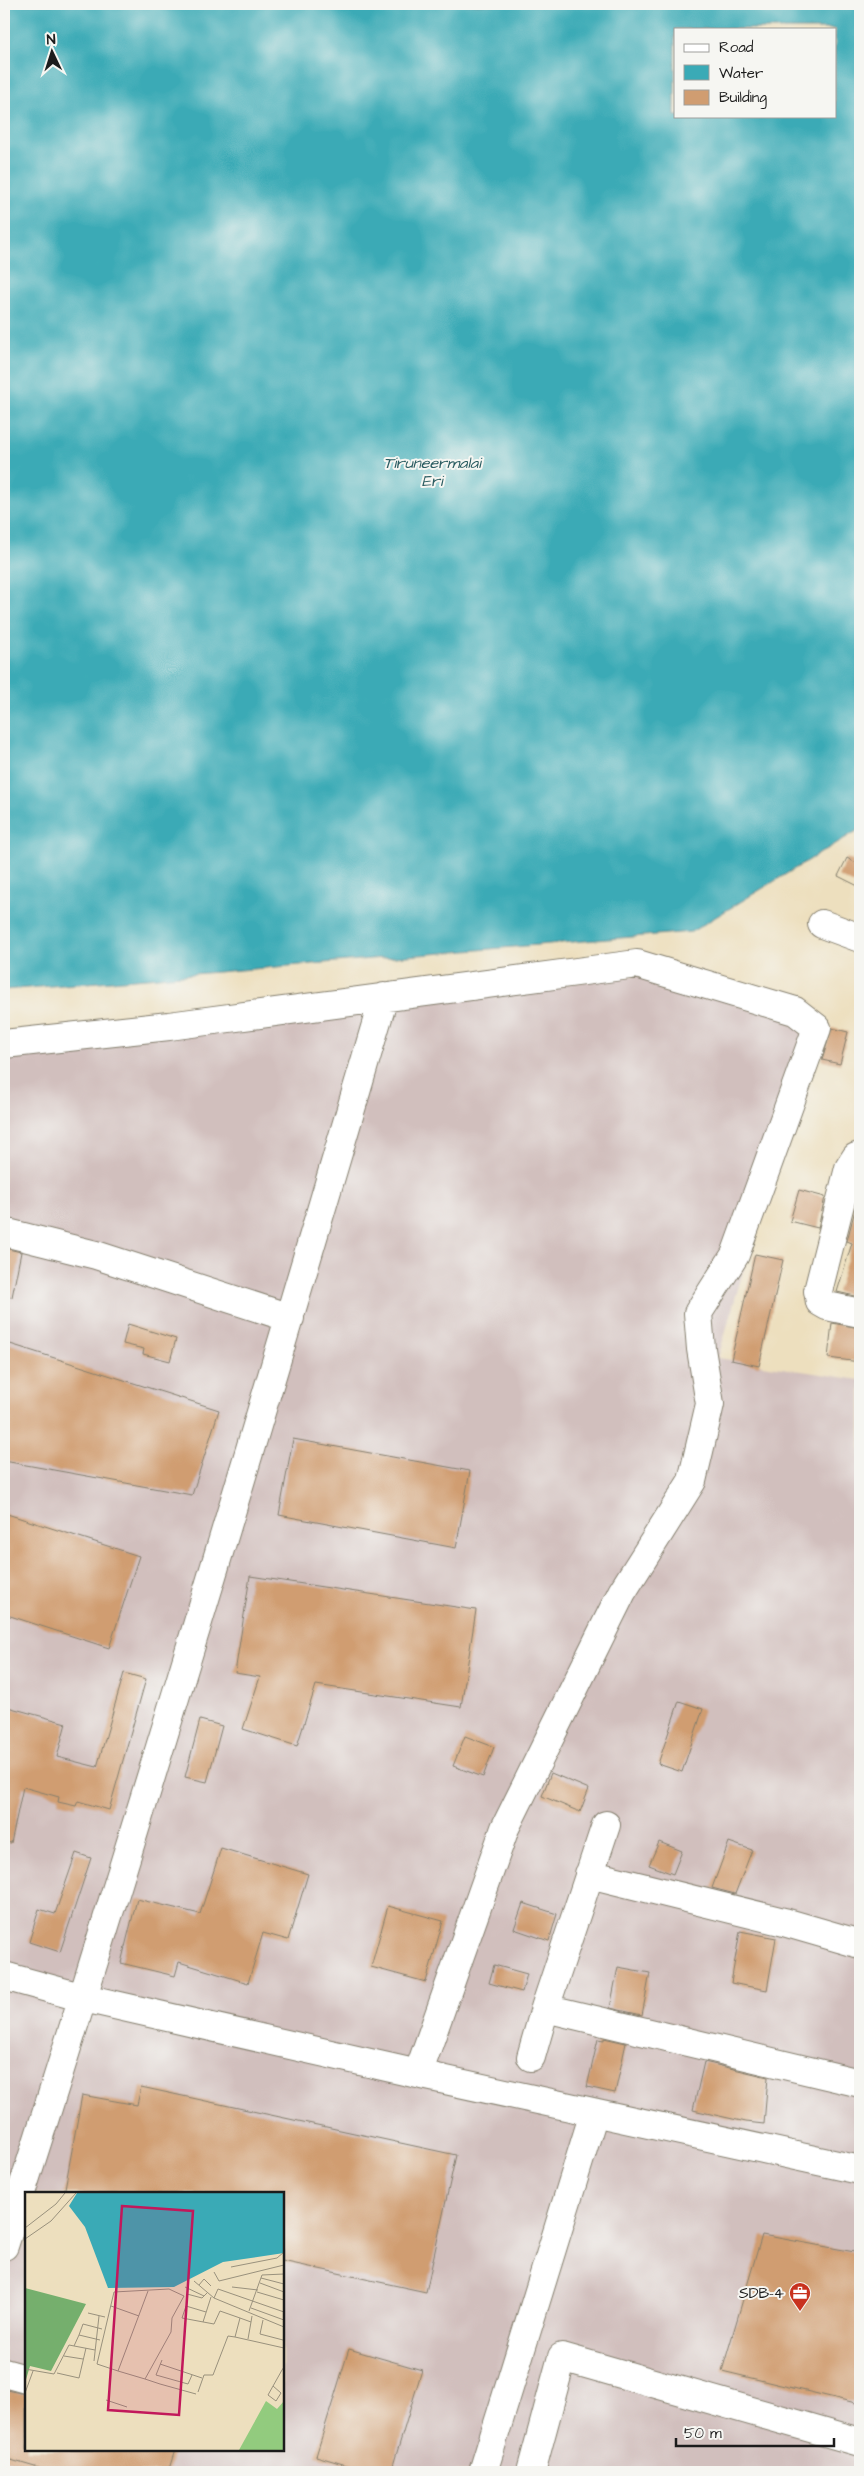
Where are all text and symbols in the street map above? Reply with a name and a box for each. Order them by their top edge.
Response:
north arrow [28,28,78,78]
legend [674,28,836,118]
text: N [46,30,56,50]
text: Road [719,37,754,58]
text: Water [719,63,763,84]
text: Building [719,87,767,109]
water label: Tiruneermalai Eri [383,452,483,492]
inset map [25,2192,284,2451]
office icon: SDB-4 [788,2281,812,2312]
place label: SDB-4 [739,2283,784,2304]
scale bar [676,2416,834,2448]
text: 50 m [684,2423,722,2444]

